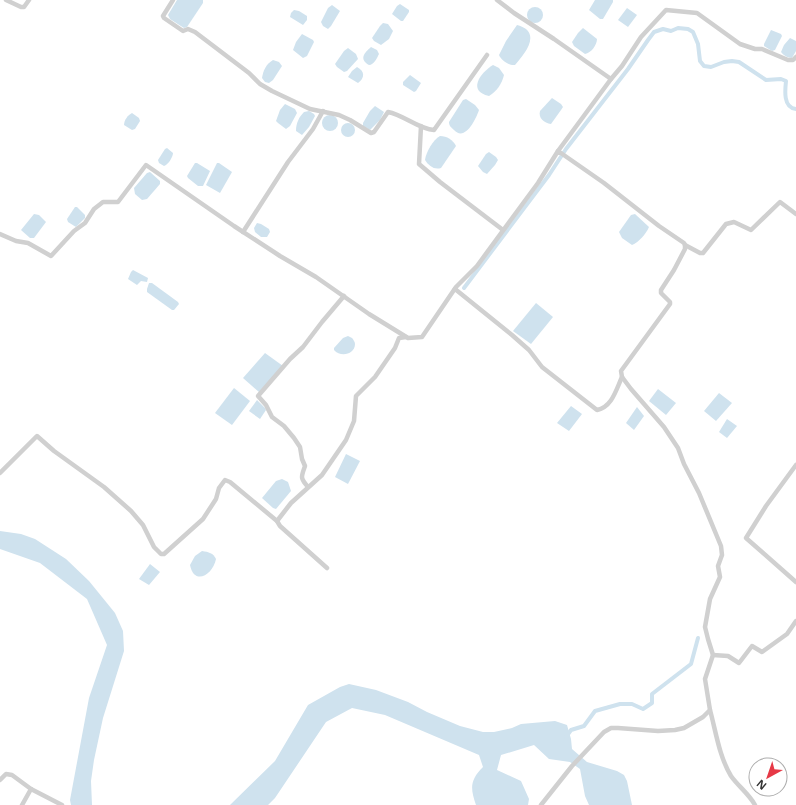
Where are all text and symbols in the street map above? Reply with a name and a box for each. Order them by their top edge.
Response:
north arrow [748,757,788,797]
text: N [753,776,770,794]

